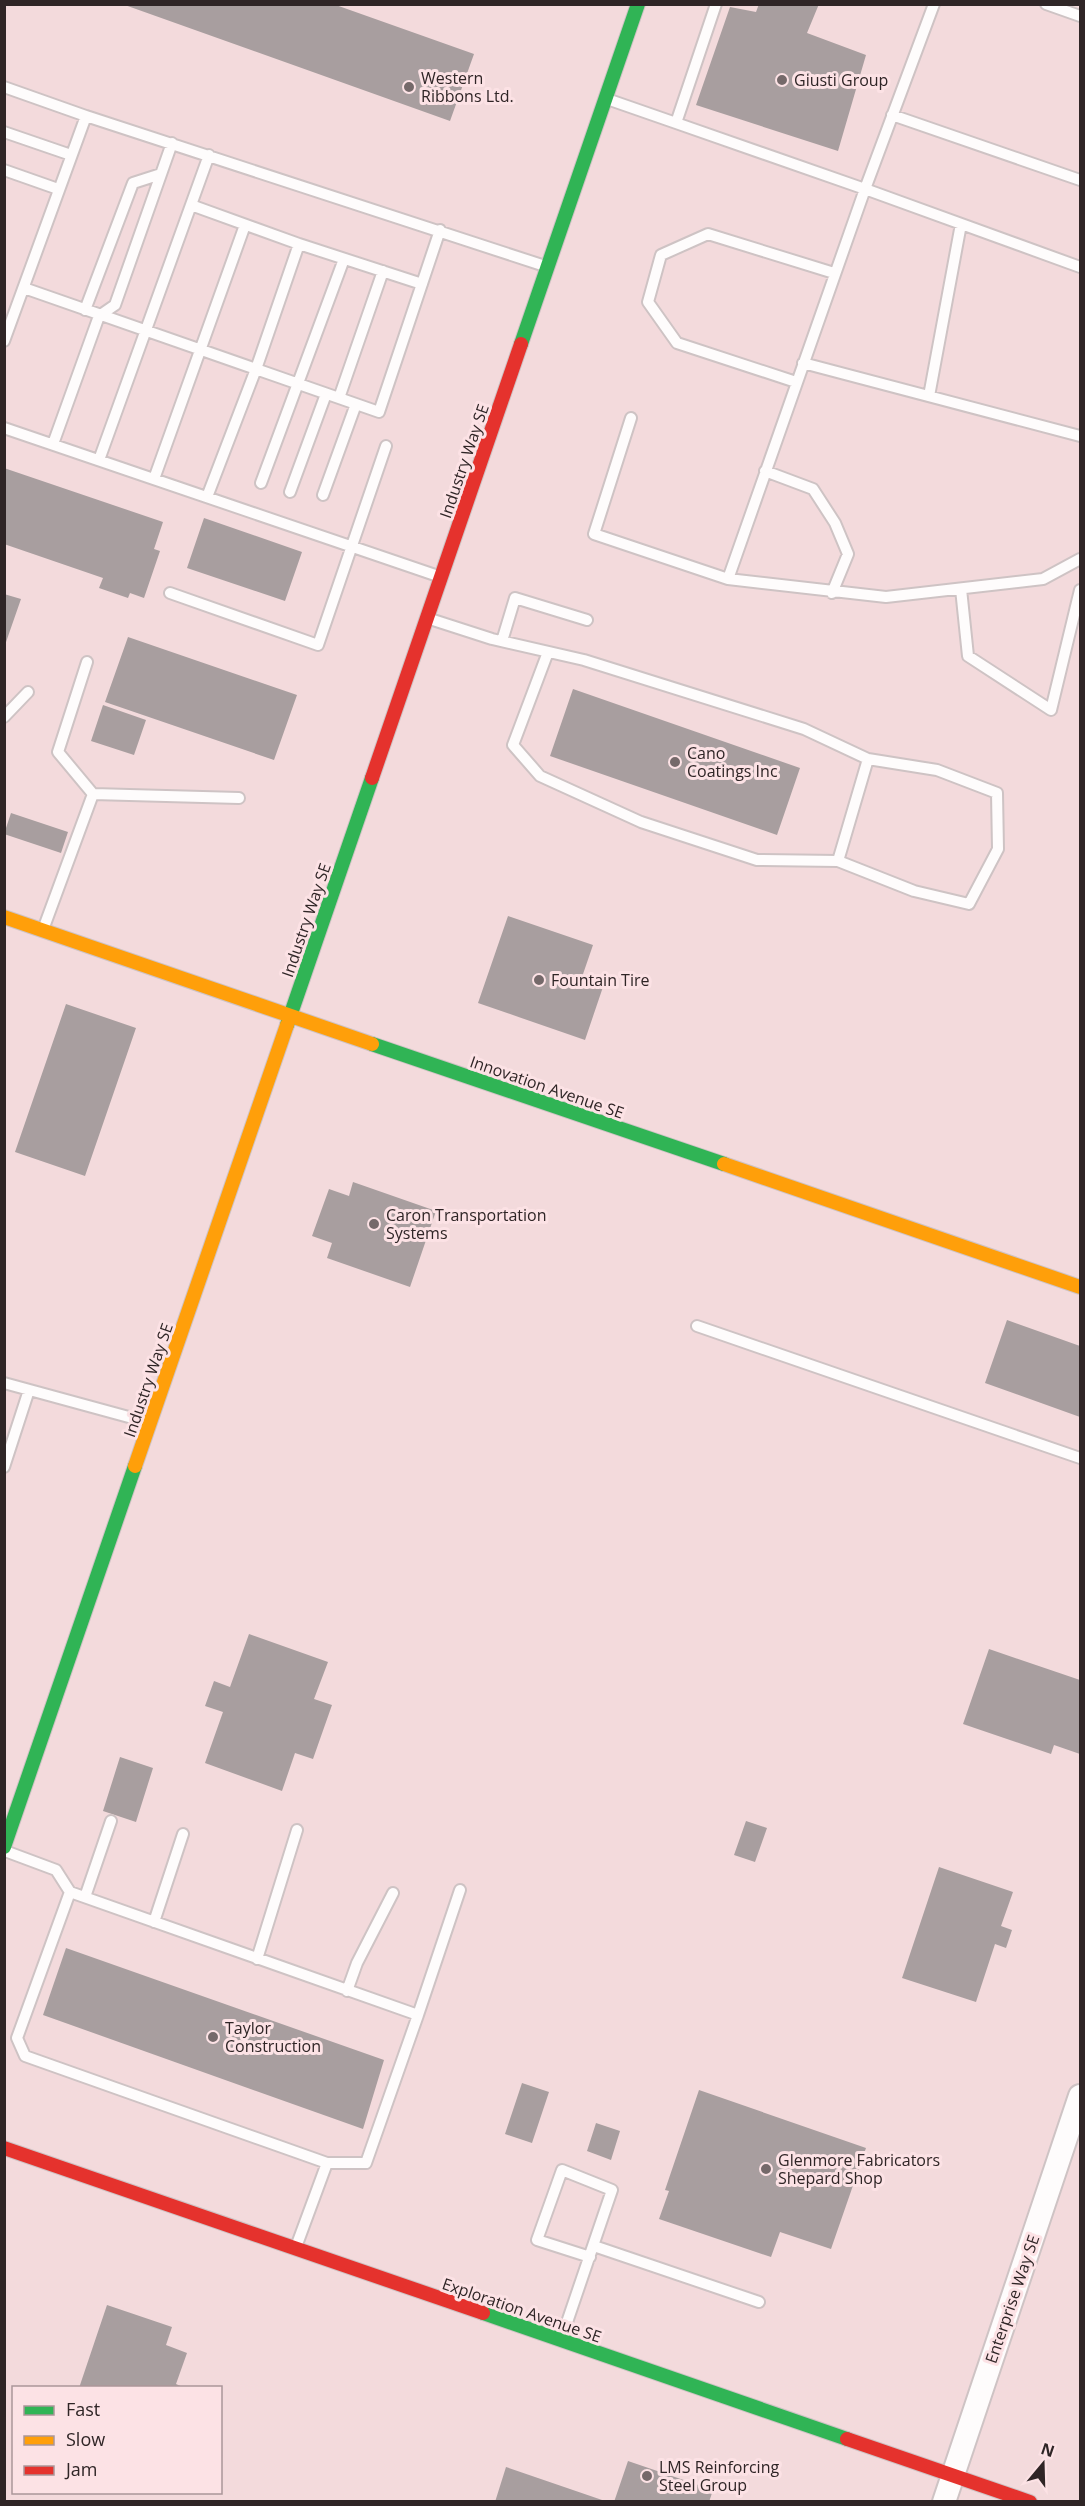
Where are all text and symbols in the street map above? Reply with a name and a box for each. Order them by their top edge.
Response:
place label: Western Ribbons Ltd. [421,67,514,107]
place label: Giusti Group [794,69,888,91]
marker: Giusti Group [775,73,789,87]
marker: Western Ribbons Ltd. [402,80,416,94]
street label: Industry Way SE [434,401,494,521]
place label: Cano Coatings Inc [687,742,778,782]
marker: Cano Coatings Inc [668,755,682,769]
street label: Industry Way SE [276,860,336,980]
place label: Fountain Tire [551,969,650,991]
marker: Fountain Tire [532,973,546,987]
street label: Innovation Avenue SE [467,1050,627,1124]
place label: Caron Transportation Systems [386,1204,547,1244]
marker: Caron Transportation Systems [367,1217,381,1231]
street label: Industry Way SE [118,1320,178,1440]
place label: Taylor Construction [225,2017,321,2057]
marker: Taylor Construction [206,2030,220,2044]
place label: Glenmore Fabricators Shepard Shop [778,2149,940,2189]
marker: Glenmore Fabricators Shepard Shop [759,2162,773,2176]
street label: Enterprise Way SE [980,2232,1044,2366]
street label: Exploration Avenue SE [439,2272,605,2348]
legend [12,2386,222,2494]
text: Fast [66,2397,100,2421]
text: Slow [66,2427,105,2451]
north arrow [1013,2434,1073,2494]
text: N [1038,2437,1058,2462]
place label: LMS Reinforcing Steel Group [659,2456,779,2496]
text: Jam [64,2457,98,2481]
marker: LMS Reinforcing Steel Group [640,2469,654,2483]

